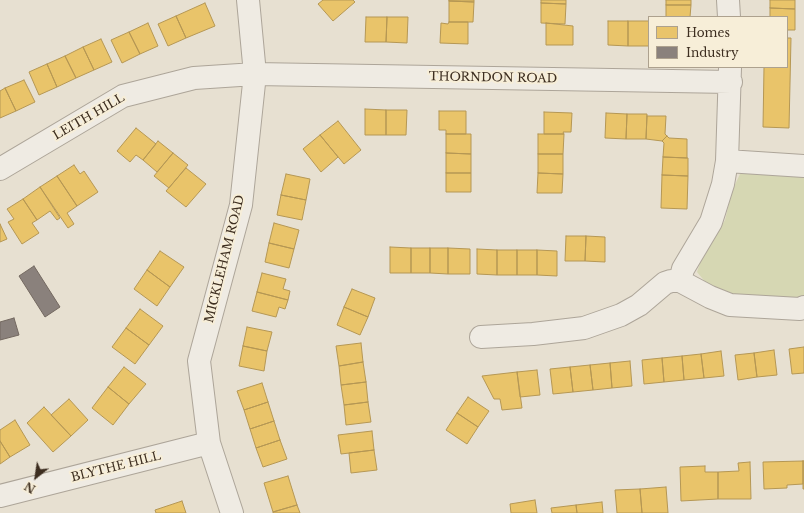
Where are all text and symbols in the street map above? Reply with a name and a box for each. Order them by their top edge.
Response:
legend [648,16,788,68]
text: Homes [686,25,730,40]
text: Industry [686,45,739,60]
street label: THORNDON ROAD [429,70,557,86]
street label: LEITH HILL [51,91,127,143]
street label: MICKLEHAM ROAD [202,194,248,324]
street label: BLYTHE HILL [70,449,162,485]
north arrow [16,457,56,497]
text: N [22,479,38,496]

